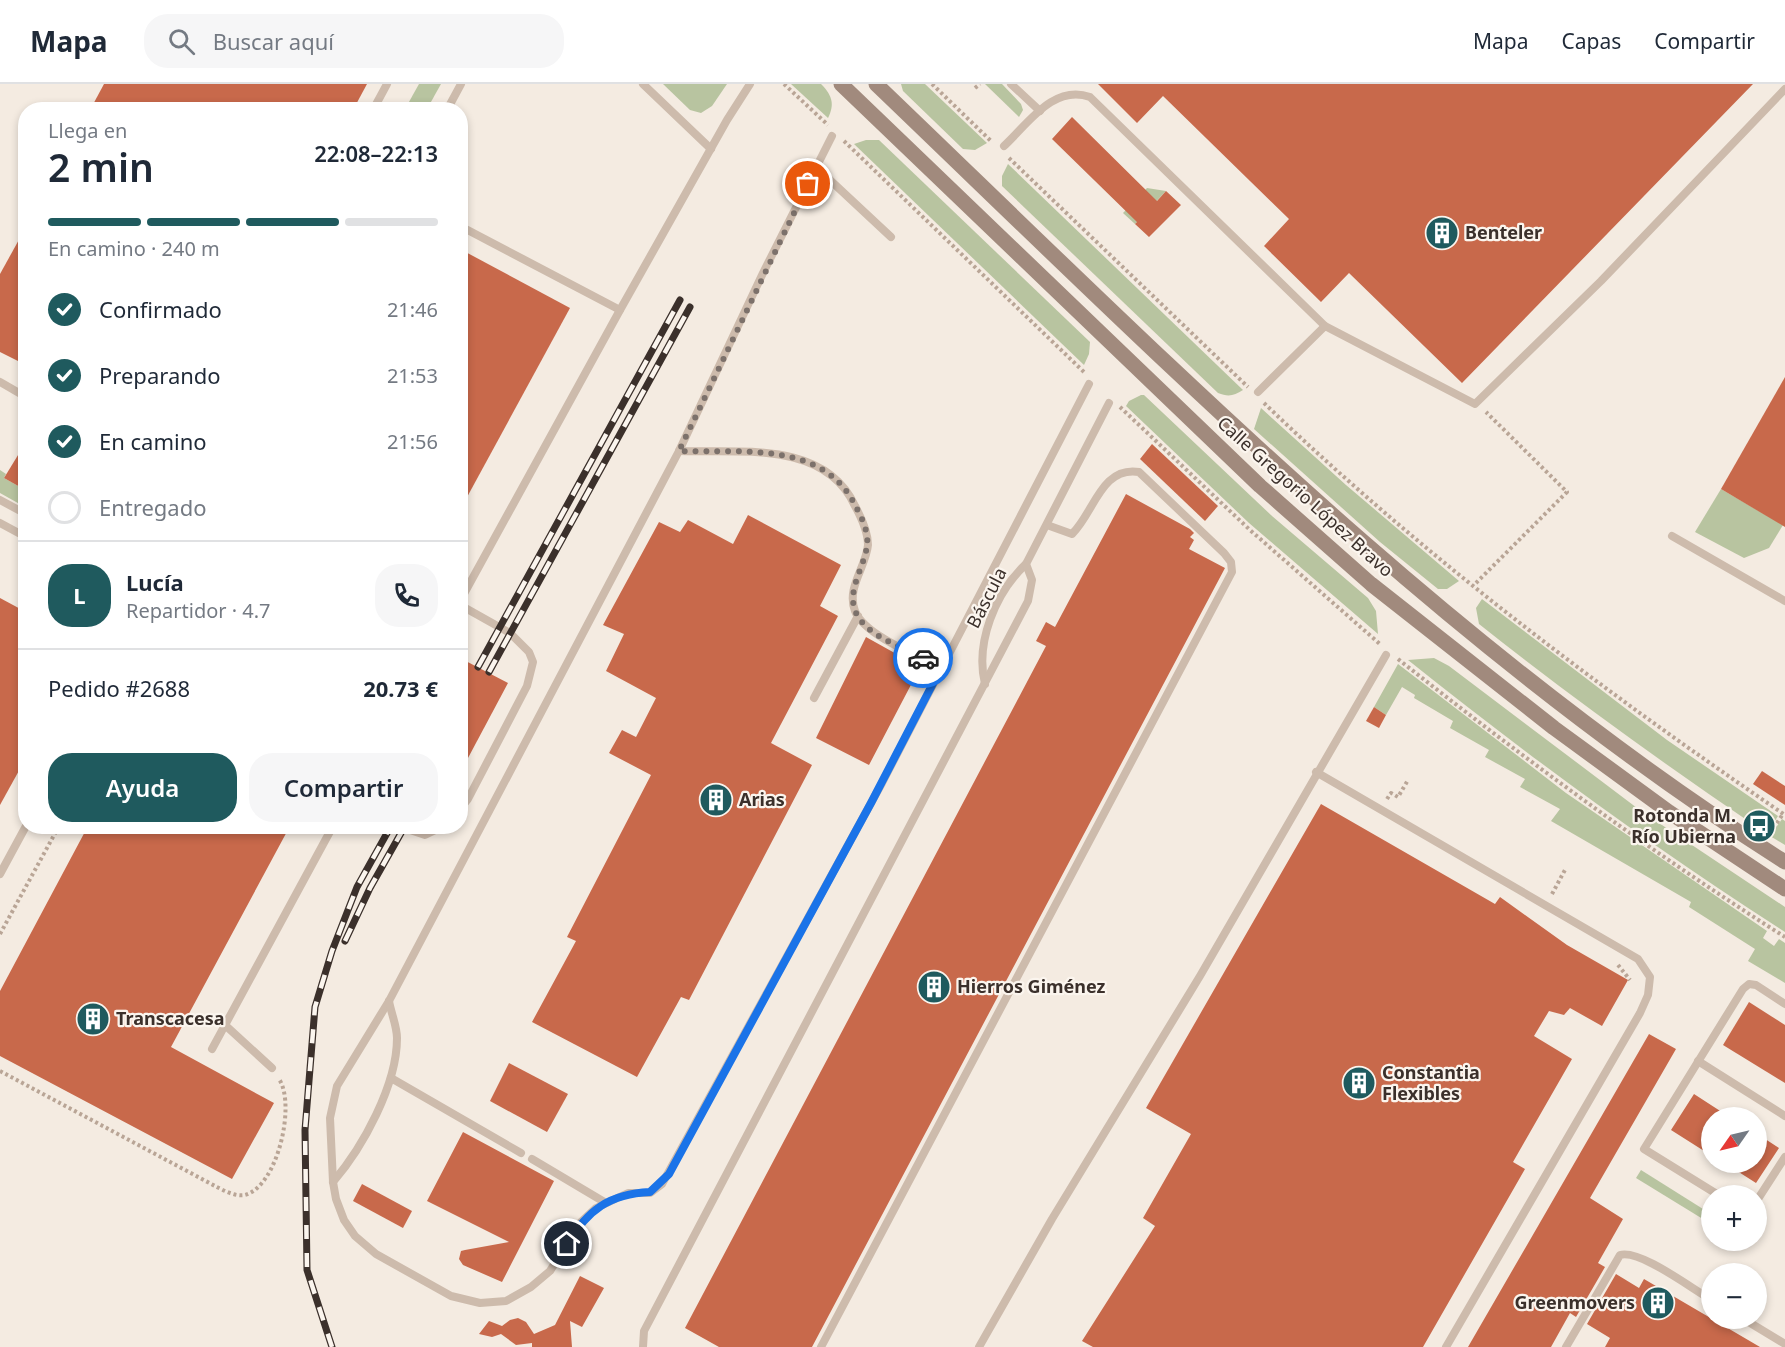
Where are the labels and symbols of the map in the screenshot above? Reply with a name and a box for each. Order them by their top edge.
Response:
pin [782,158,833,209]
building icon: Benteler [1424,215,1460,251]
place label: Benteler [1465,220,1542,244]
street label: Calle Gregorio López Bravo [1213,411,1399,582]
street label: Báscula [961,563,1012,632]
courier [893,628,953,688]
building icon: Arias [698,782,734,818]
place label: Arias [739,787,785,811]
place label: Rotonda M. Río Ubierna [1631,803,1736,848]
bus stop icon: Rotonda M. Río Ubierna [1741,808,1777,844]
building icon: Hierros Giménez [916,969,952,1005]
place label: Hierros Giménez [957,974,1106,998]
building icon: Transcacesa [75,1001,111,1037]
place label: Transcacesa [116,1006,225,1030]
place label: Constantia Flexibles [1382,1060,1480,1105]
building icon: Constantia Flexibles [1341,1065,1377,1101]
north arrow [1701,1107,1767,1173]
pin [541,1218,592,1269]
building icon: Greenmovers [1640,1285,1676,1321]
place label: Greenmovers [1515,1290,1635,1314]

